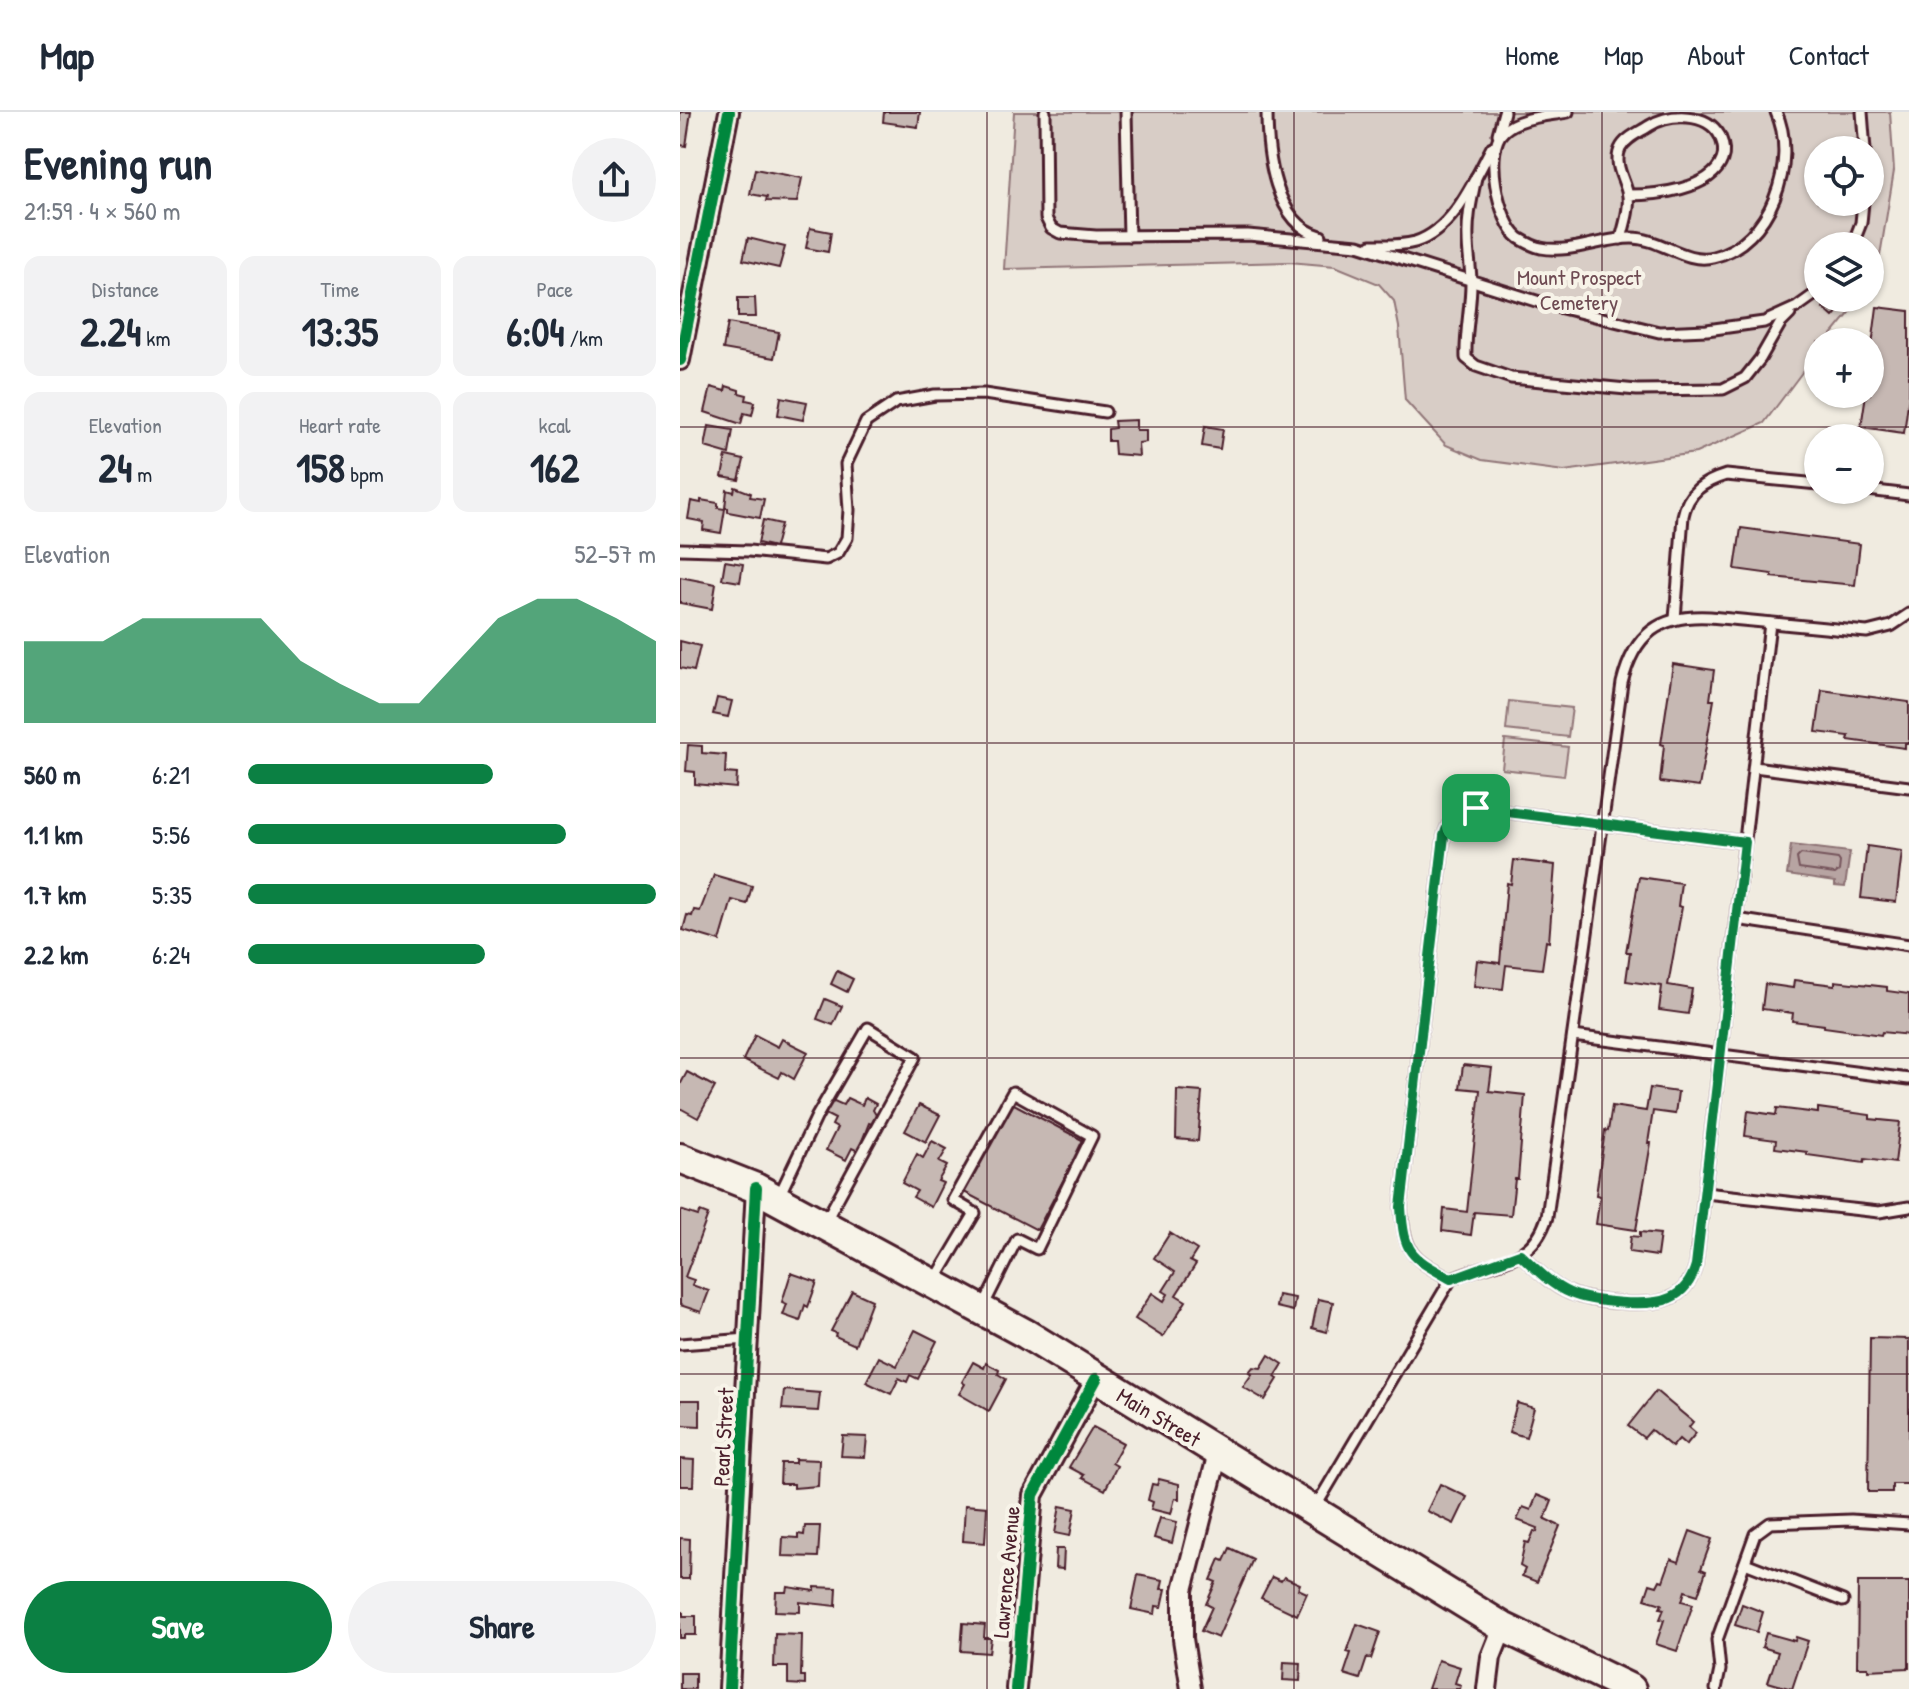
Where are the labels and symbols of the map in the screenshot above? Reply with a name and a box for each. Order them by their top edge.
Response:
park label: Mount Prospect Cemetery [1517,262,1641,317]
pin [1442,774,1510,842]
street label: Main Street [1111,1380,1207,1454]
street label: Pearl Street [705,1387,741,1487]
street label: Lawrence Avenue [985,1505,1027,1639]

